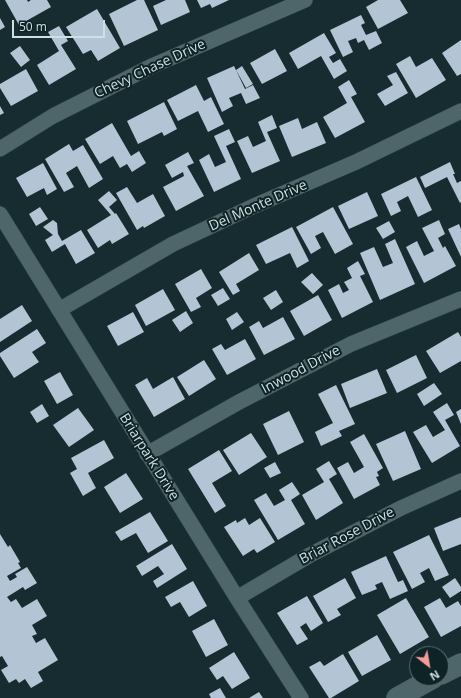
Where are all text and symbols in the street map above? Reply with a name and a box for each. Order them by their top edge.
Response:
scale bar [14,12,107,38]
text: 50 m [19,18,47,35]
street label: Chevy Chase Drive [92,36,208,102]
street label: Del Monte Drive [206,177,310,235]
street label: Inwood Drive [259,342,343,398]
street label: Briarpark Drive [116,411,182,503]
street label: Briar Rose Drive [297,504,397,568]
north arrow [409,646,449,686]
text: N [427,667,443,685]

